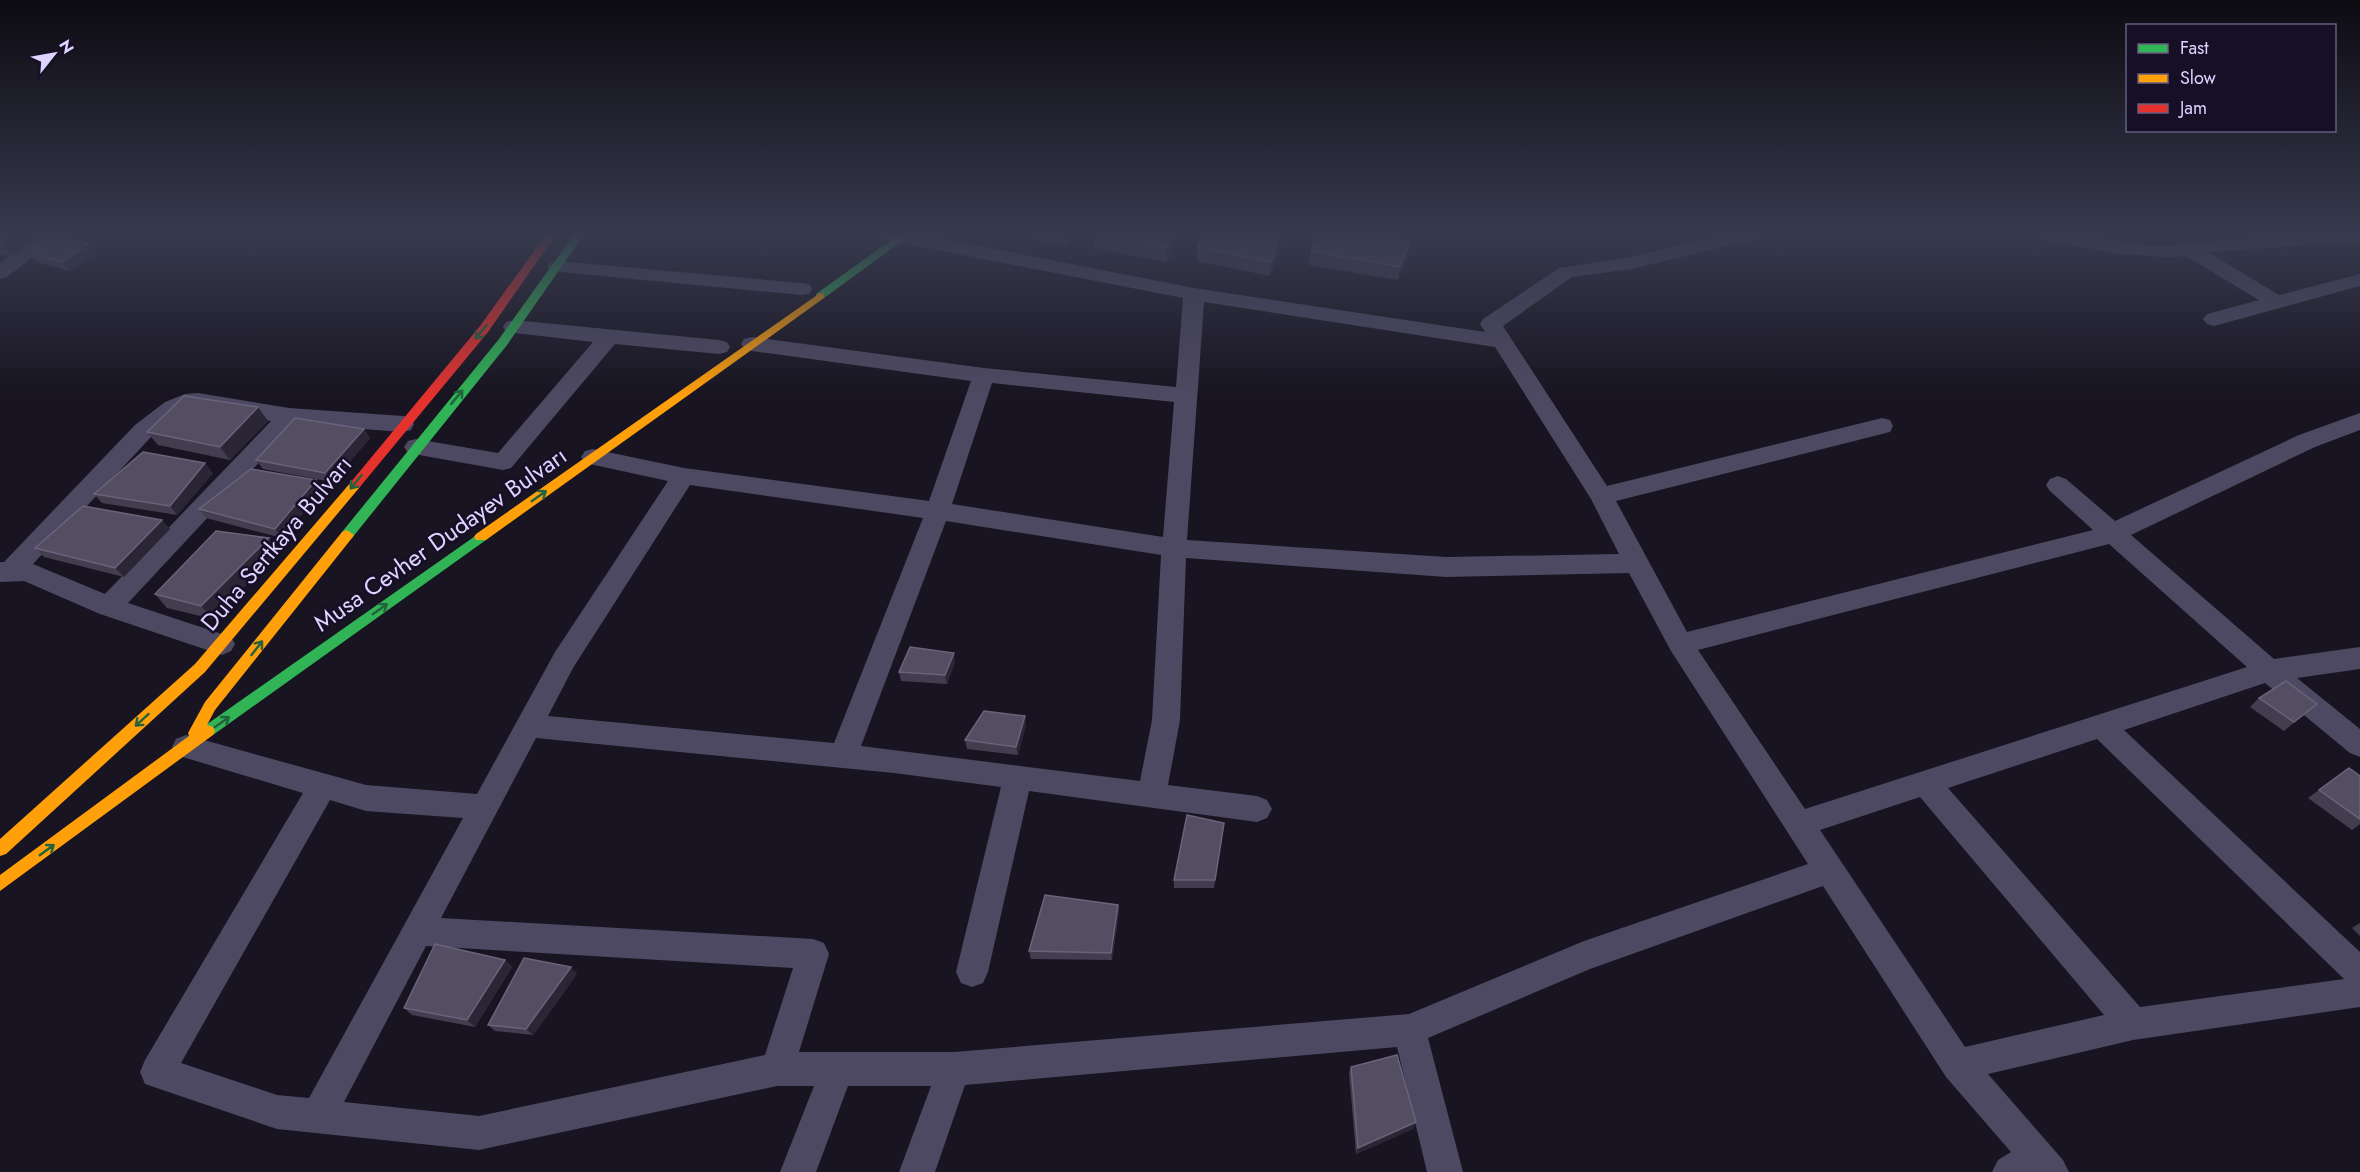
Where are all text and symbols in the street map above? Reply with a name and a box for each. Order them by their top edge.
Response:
north arrow [24,24,84,84]
legend [2126,24,2336,132]
text: N [53,35,80,58]
text: Fast [2180,35,2209,61]
text: Slow [2180,65,2217,91]
text: Jam [2178,95,2207,121]
one-way arrow [474,324,487,340]
one-way arrow [450,390,463,406]
street label: Musa Cevher Dudayev Bulvarı [306,438,574,640]
street label: Duha Sertkaya Bulvarı [192,448,360,638]
one-way arrow [349,474,363,489]
one-way arrow [531,490,547,502]
one-way arrow [372,603,388,615]
one-way arrow [250,641,263,657]
one-way arrow [135,713,150,727]
one-way arrow [213,716,229,728]
one-way arrow [39,843,55,856]

